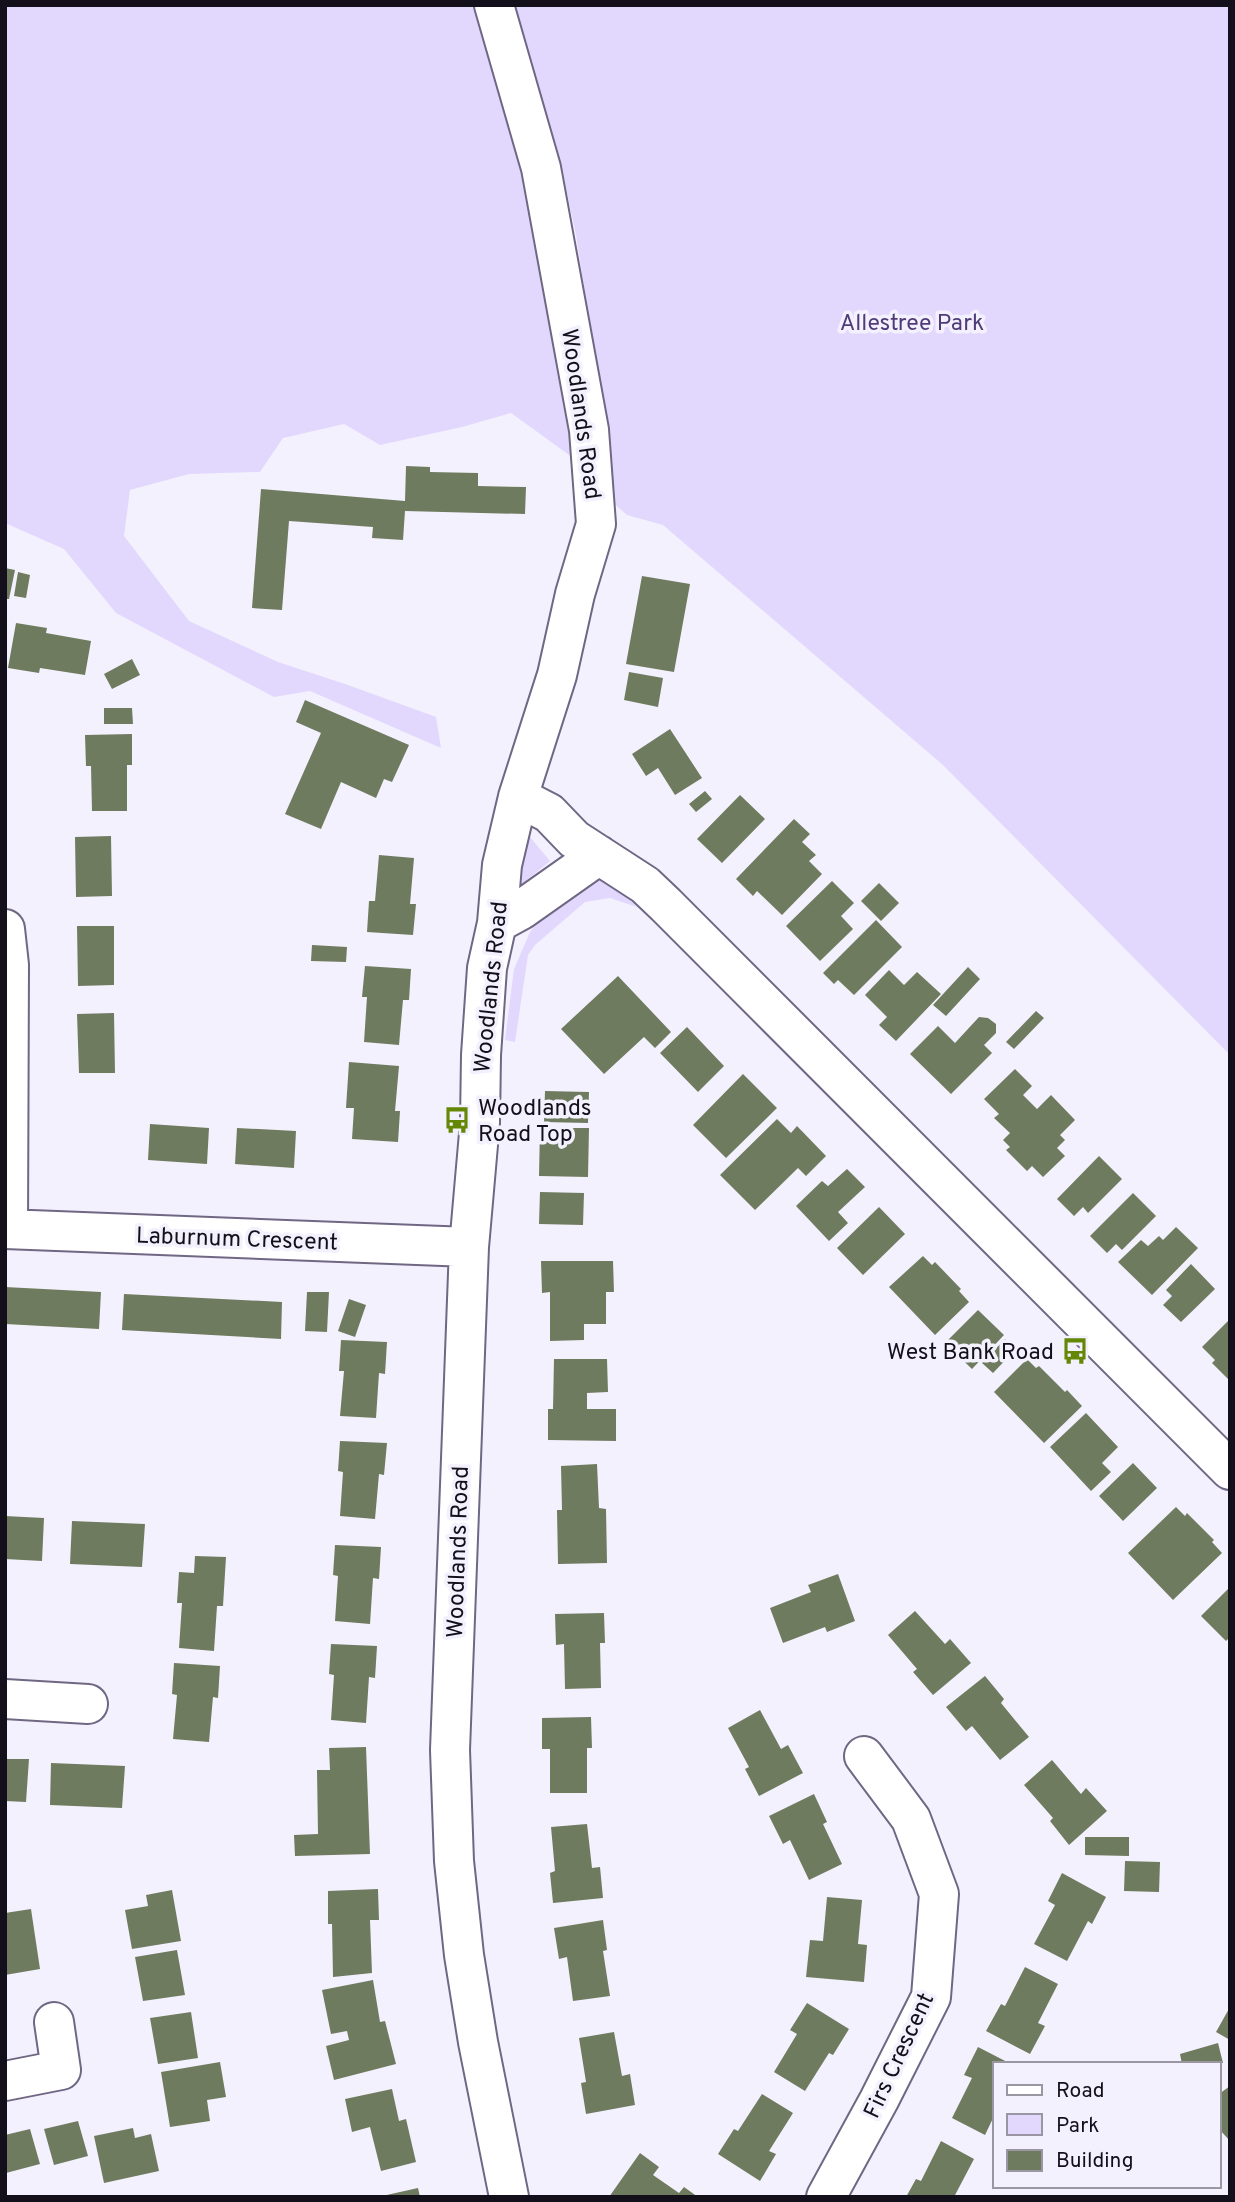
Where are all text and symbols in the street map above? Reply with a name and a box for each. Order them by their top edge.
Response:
park label: Allestree Park [840,310,984,339]
street label: Woodlands Road [553,327,606,502]
street label: Woodlands Road [469,900,516,1074]
place label: Woodlands Road Top [478,1095,592,1150]
bus stop icon: Woodlands Road Top [442,1105,472,1135]
street label: Laburnum Crescent [135,1222,339,1259]
bus stop icon: West Bank Road [1060,1336,1090,1366]
place label: West Bank Road [887,1339,1054,1368]
street label: Woodlands Road [442,1465,477,1639]
street label: Firs Crescent [859,1989,942,2123]
legend [993,2062,1221,2188]
text: Road [1056,2078,1105,2105]
text: Park [1056,2113,1099,2140]
text: Building [1056,2148,1134,2175]

